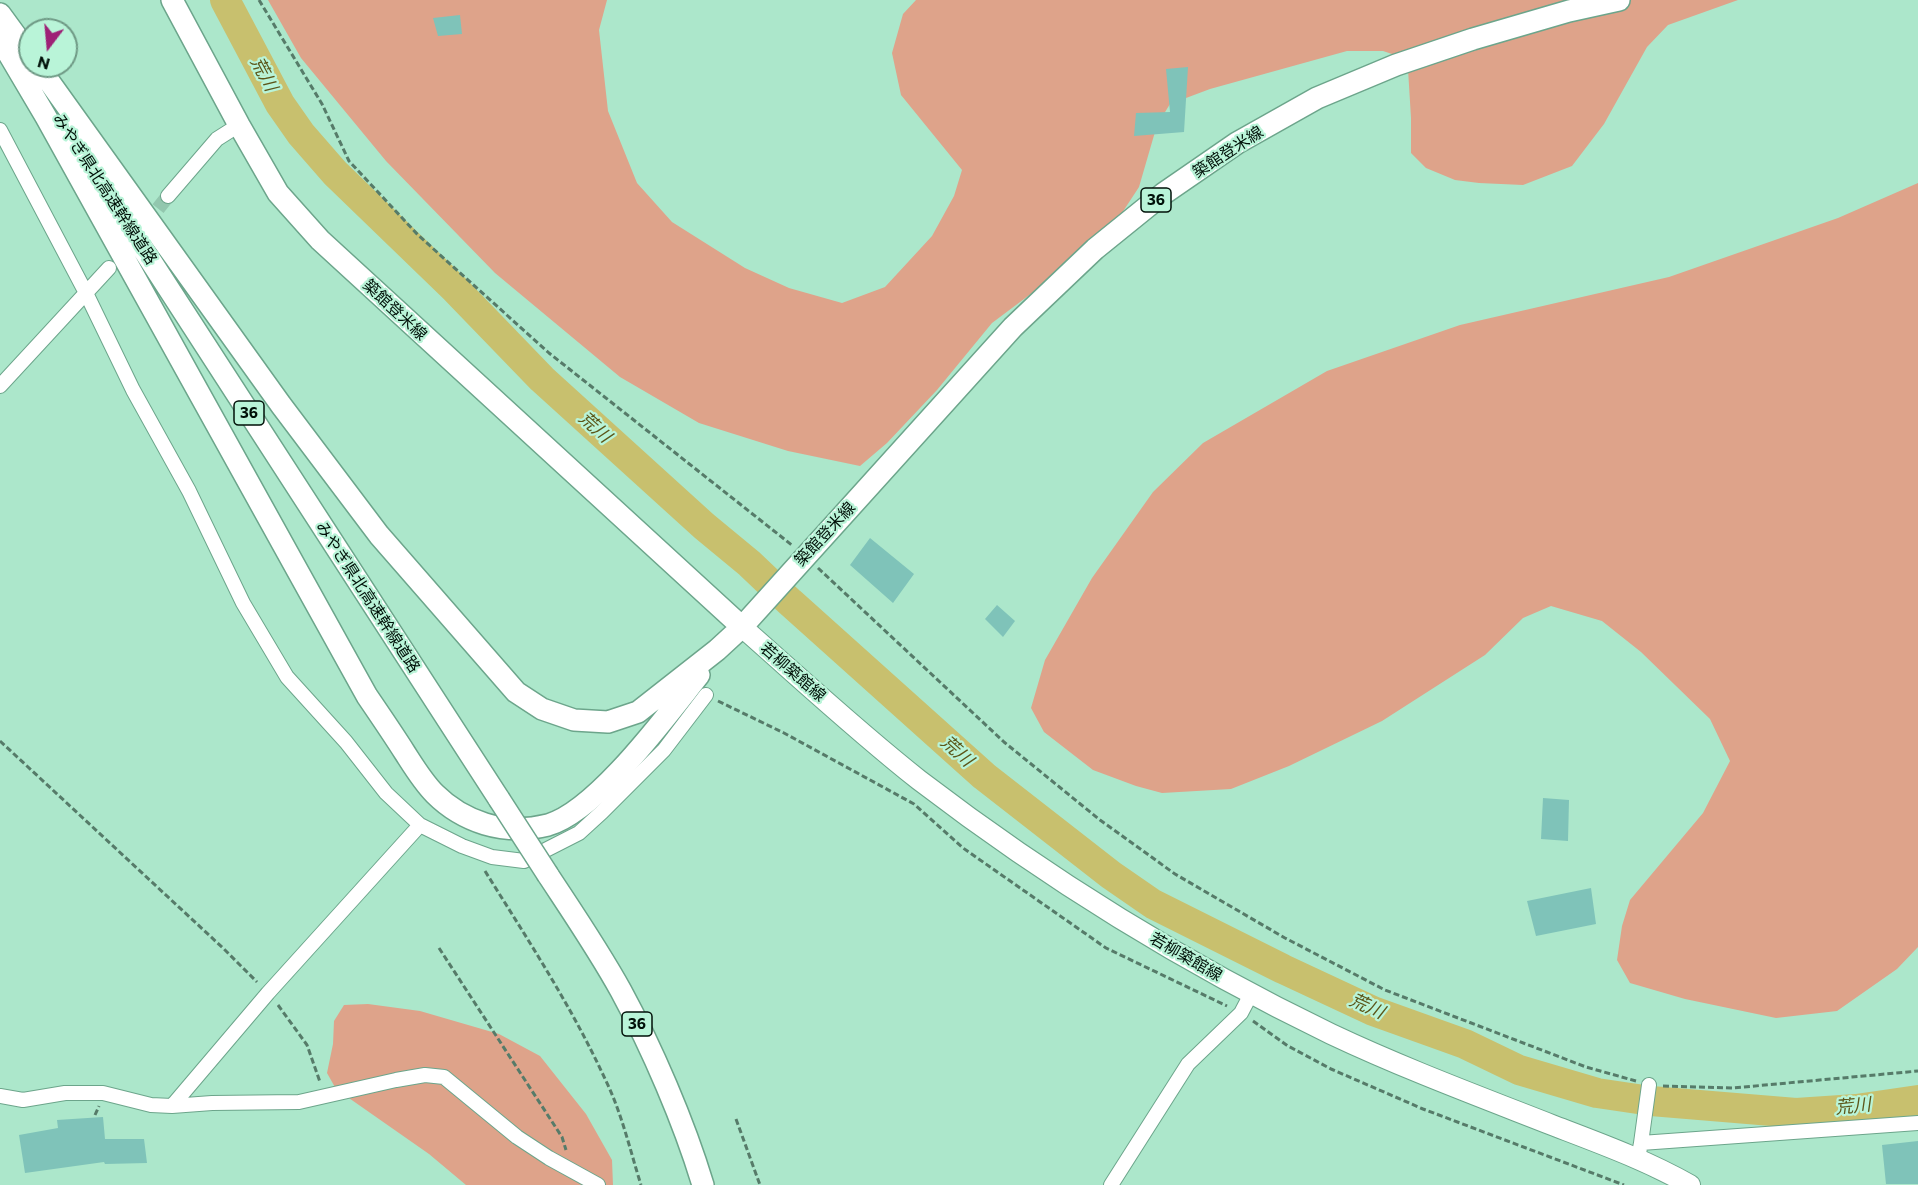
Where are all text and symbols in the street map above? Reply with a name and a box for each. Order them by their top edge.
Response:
north arrow [18,18,78,78]
text: N [35,53,52,75]
water label: 荒川 [246,53,282,95]
street label: みやぎ県北高速幹線道路 [49,110,161,268]
street label: 築館登米線 [1189,122,1267,182]
road number: 36 [1141,188,1171,212]
street label: 築館登米線 [359,276,431,344]
road number: 36 [234,401,264,425]
water label: 荒川 [574,407,616,447]
street label: 築館登米線 [791,498,859,570]
street label: みやぎ県北高速幹線道路 [312,518,424,676]
street label: 若柳築館線 [757,639,829,705]
water label: 荒川 [936,731,978,771]
street label: 若柳築館線 [1147,929,1225,985]
water label: 荒川 [1346,989,1388,1023]
road number: 36 [622,1012,652,1036]
water label: 荒川 [1834,1093,1872,1119]

